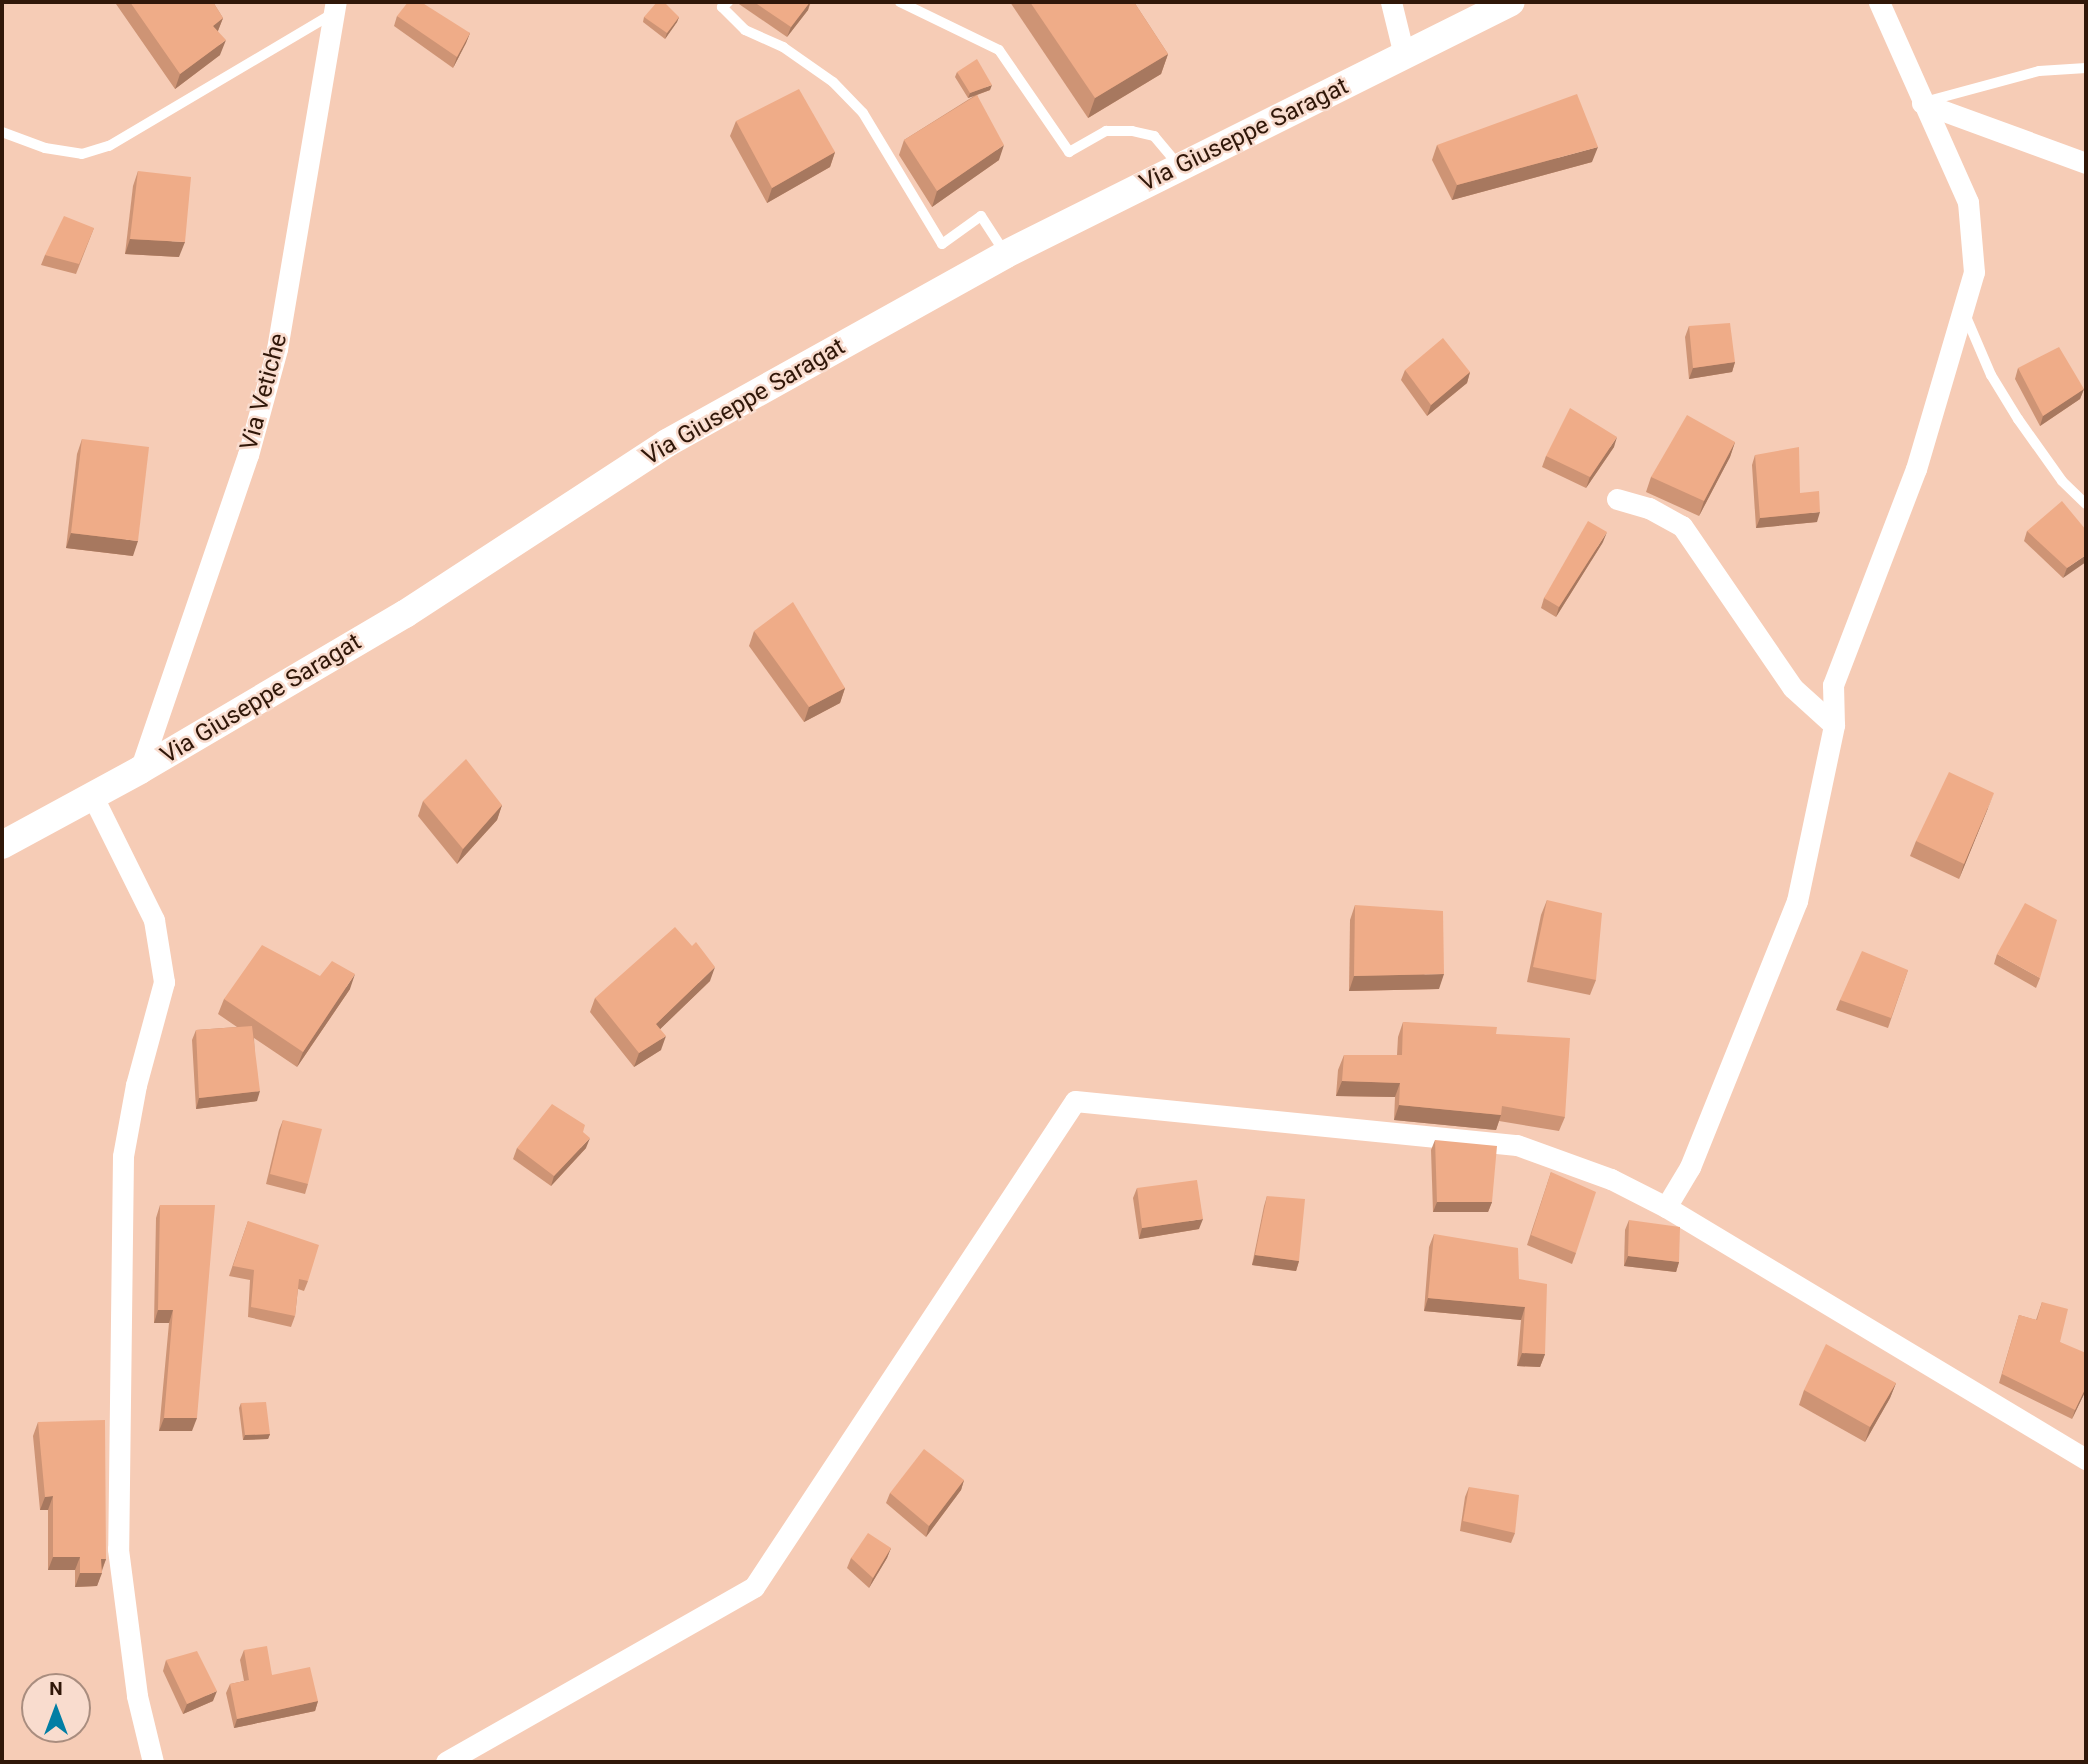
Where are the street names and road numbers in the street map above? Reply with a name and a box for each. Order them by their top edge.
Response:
street label: Via Giuseppe Saragat [1135,72,1353,198]
street label: Via Vetiche [235,330,293,454]
street label: Via Giuseppe Saragat [638,332,850,472]
street label: Via Giuseppe Saragat [156,628,366,770]

